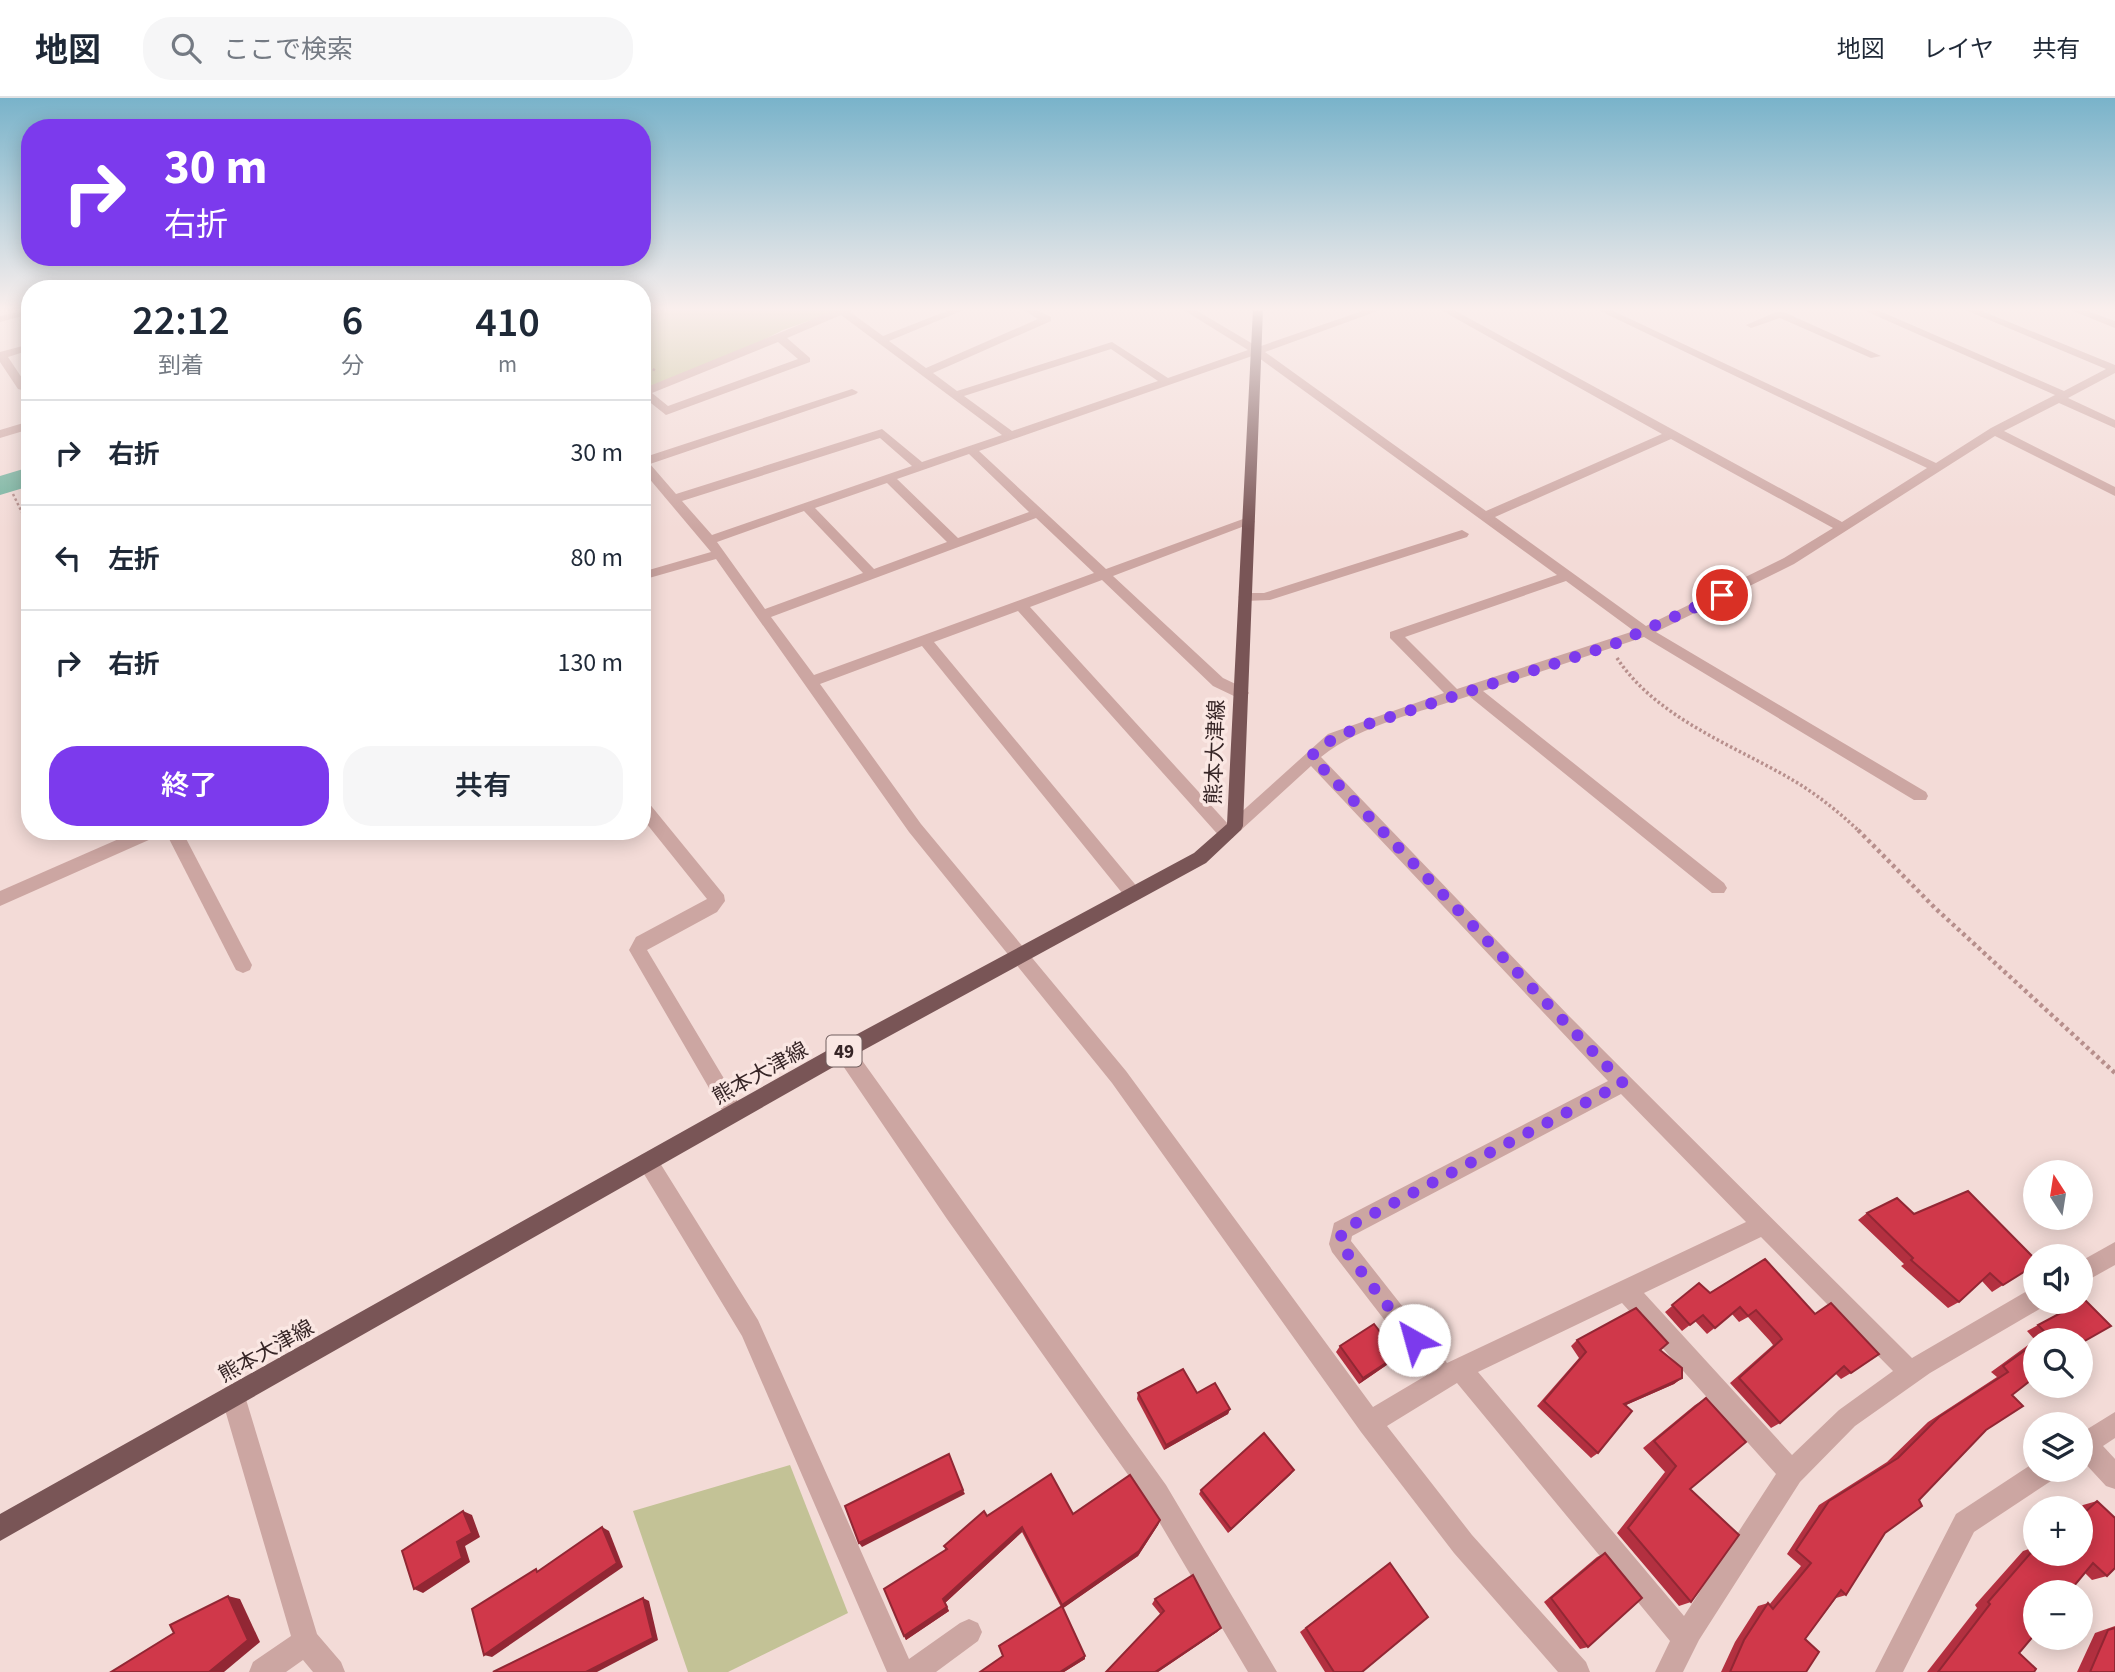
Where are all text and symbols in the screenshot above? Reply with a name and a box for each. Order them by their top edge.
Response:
search box [143,17,633,80]
text: 地図 [35,27,101,74]
icon: search [167,29,205,67]
text: ここで検索 [223,31,353,68]
text: 地図 [1837,32,1885,67]
text: レイヤ [1923,32,1994,67]
text: 共有 [2032,32,2080,67]
text: 30 m [164,133,268,203]
icon: right [49,147,140,238]
text: 右折 [164,202,228,248]
text: 22:12 [132,291,230,351]
text: 6 [342,291,363,351]
text: 410 [475,293,540,353]
text: m [498,348,517,381]
text: 到着 [158,349,204,382]
text: 分 [341,349,364,382]
icon: right [49,434,87,472]
text: 30 m [570,434,623,471]
text: 右折 [108,436,160,473]
icon: left [49,539,87,577]
text: 80 m [570,539,623,576]
text: 左折 [108,541,160,578]
pin [1692,565,1752,625]
icon: arrive [1703,576,1741,614]
icon: right [49,644,87,682]
text: 130 m [557,644,623,681]
text: 右折 [108,646,160,683]
street label: 熊本大津線 [1198,699,1232,805]
button: 終了 [49,746,329,826]
button: 共有 [343,746,623,826]
street label: 熊本大津線 [707,1034,813,1112]
road number: 49 [826,1035,862,1066]
north arrow [2023,1160,2093,1230]
map controls [2023,1160,2093,1650]
button: sound [2023,1244,2093,1314]
position arrow [1377,1303,1451,1377]
street label: 熊本大津線 [213,1312,319,1390]
button: search [2023,1328,2093,1398]
button: layers [2023,1412,2093,1482]
button: + [2023,1496,2093,1566]
button: − [2023,1580,2093,1650]

